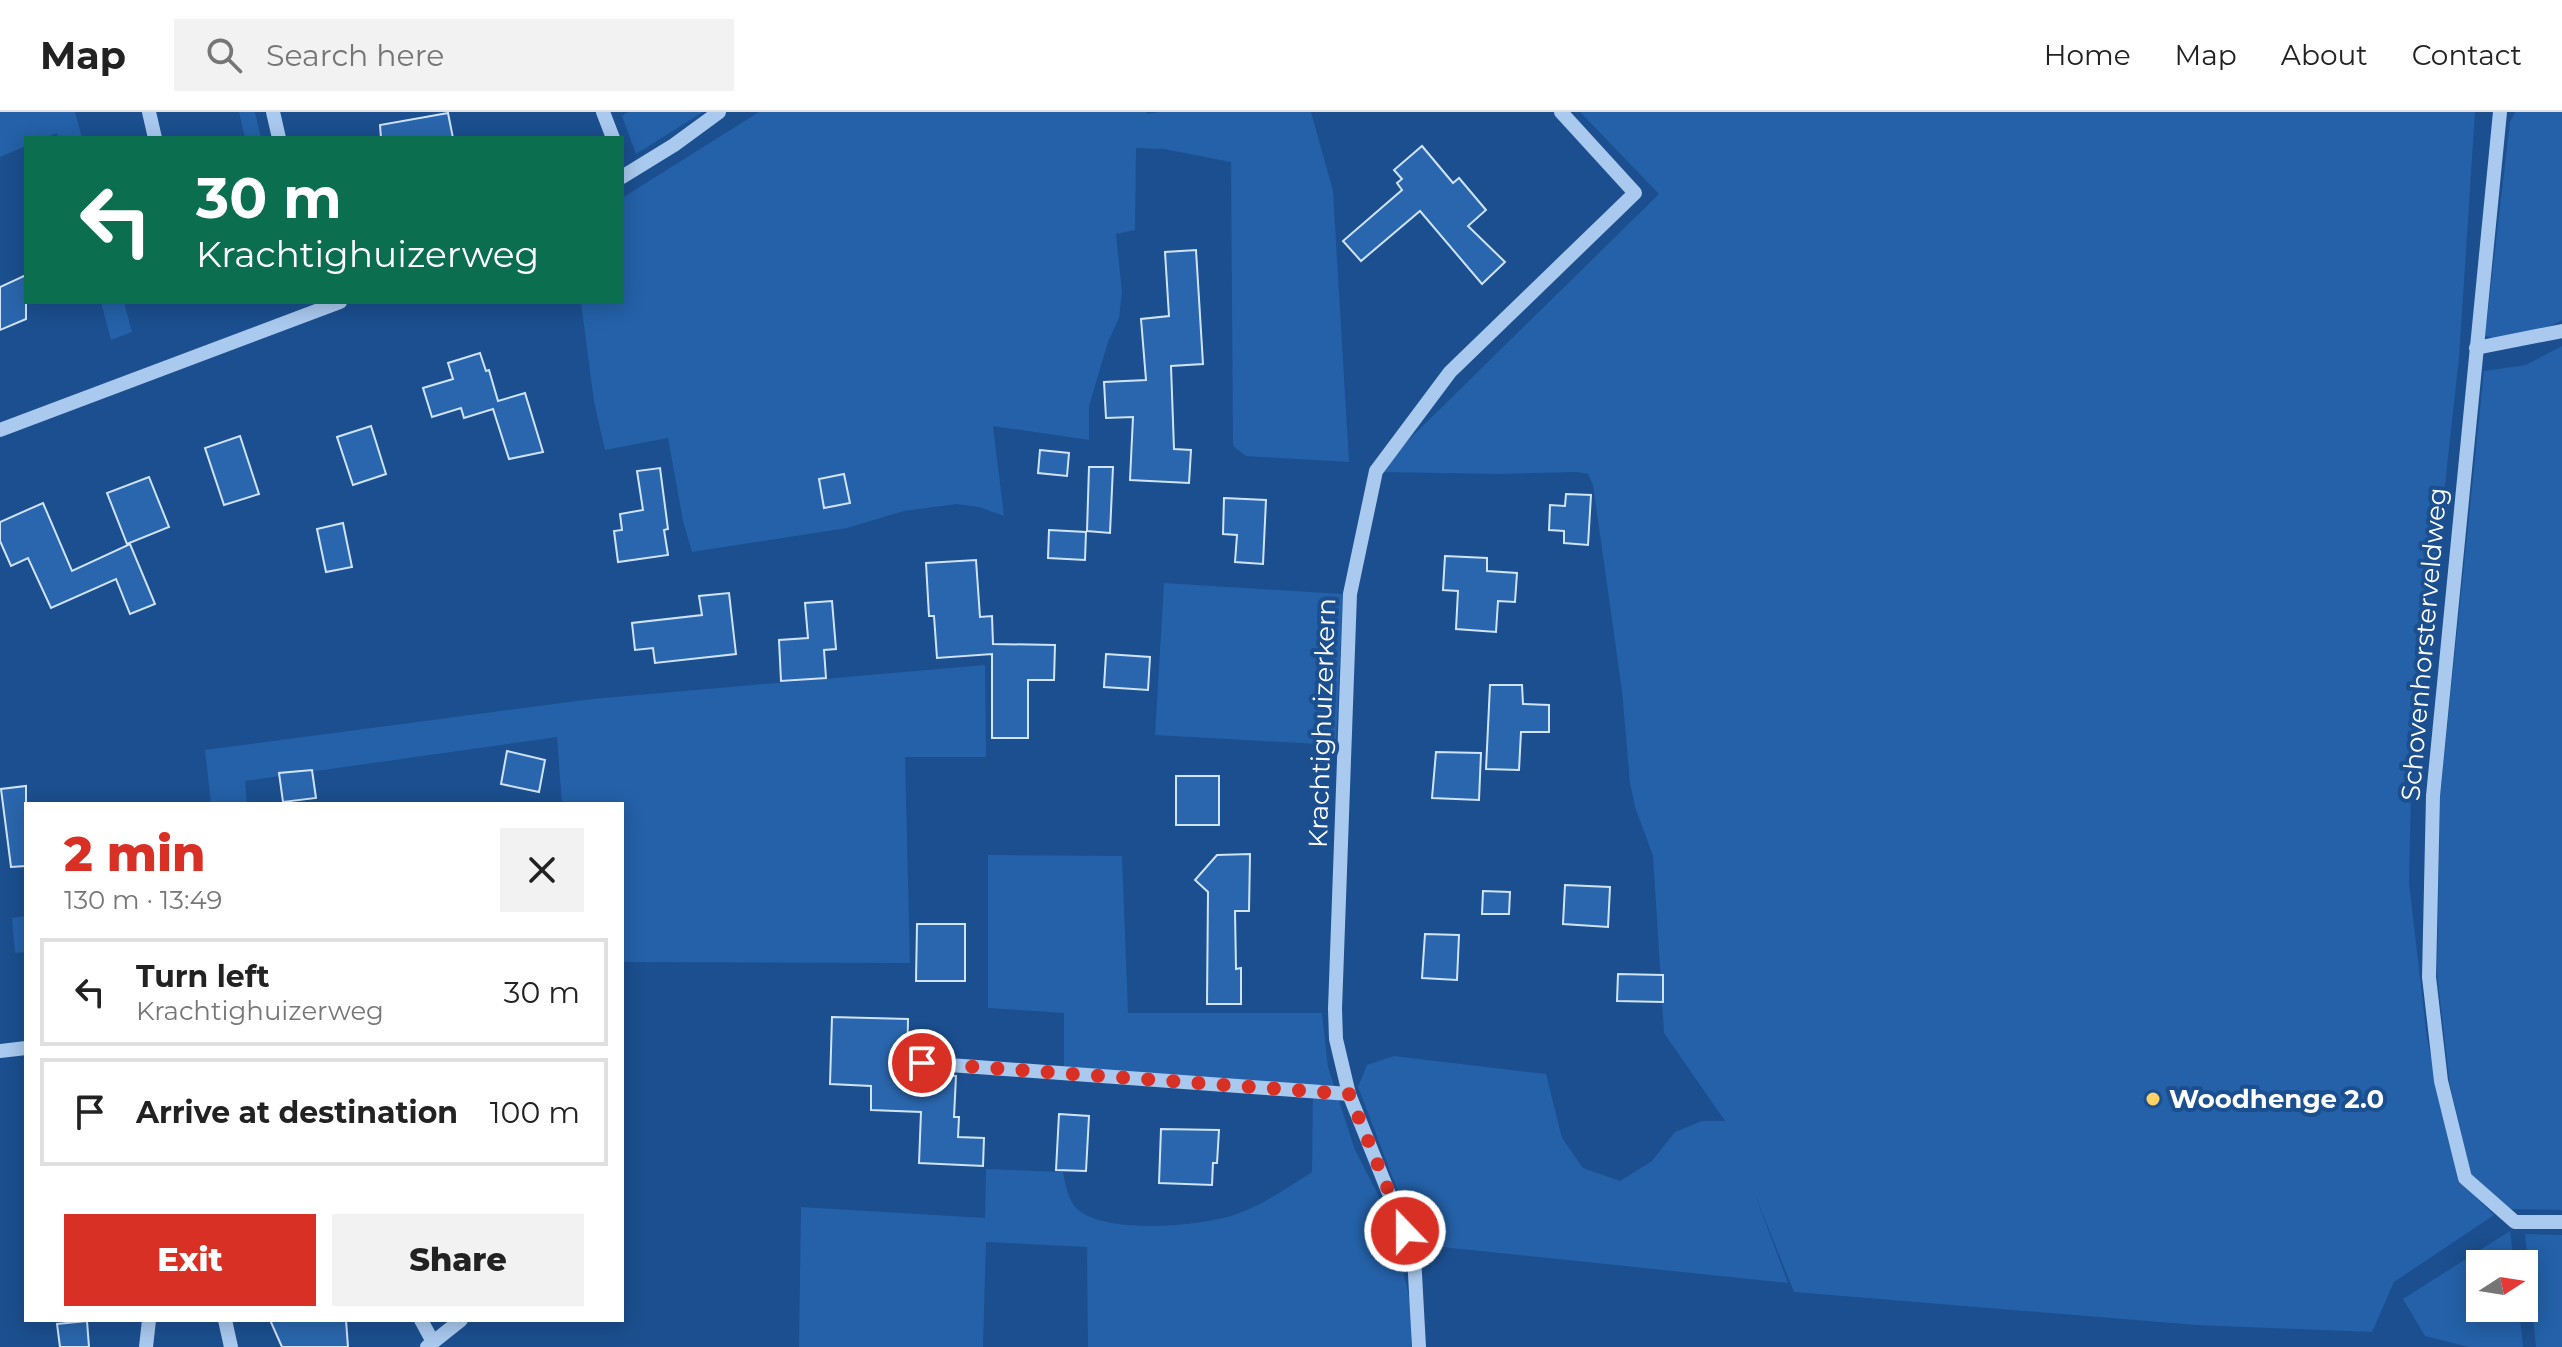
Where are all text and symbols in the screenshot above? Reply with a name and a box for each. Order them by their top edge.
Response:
search box [174,19,734,91]
text: Map [40,32,126,79]
icon: search [202,33,246,77]
text: Search here [266,37,444,74]
text: Home [2044,38,2131,72]
text: Map [2175,38,2237,72]
text: About [2281,38,2368,72]
text: Contact [2412,38,2522,72]
text: 30 m [196,164,342,232]
icon: left [64,168,168,272]
text: Krachtighuizerweg [196,232,539,276]
street label: Schovenhorsterveldweg [2394,486,2454,802]
street label: Krachtighuizerkern [1302,598,1342,848]
text: 2 min [64,825,205,883]
button: close [500,828,584,912]
text: 130 m · 13:49 [64,884,222,916]
text: Turn left [136,958,269,995]
icon: left [68,970,112,1014]
text: 30 m [504,974,580,1011]
text: Krachtighuizerweg [136,995,384,1027]
pin [888,1029,956,1097]
icon: arrive [900,1041,944,1085]
place label: Woodhenge 2.0 [2169,1083,2384,1115]
icon: arrive [68,1090,112,1134]
marker: Woodhenge 2.0 [2144,1090,2162,1108]
text: Arrive at destination [136,1094,458,1131]
text: 100 m [490,1094,580,1131]
position arrow [1363,1189,1447,1273]
button: Exit [64,1214,316,1306]
button: Share [332,1214,584,1306]
north arrow [2466,1250,2538,1322]
map controls [2466,1250,2538,1322]

